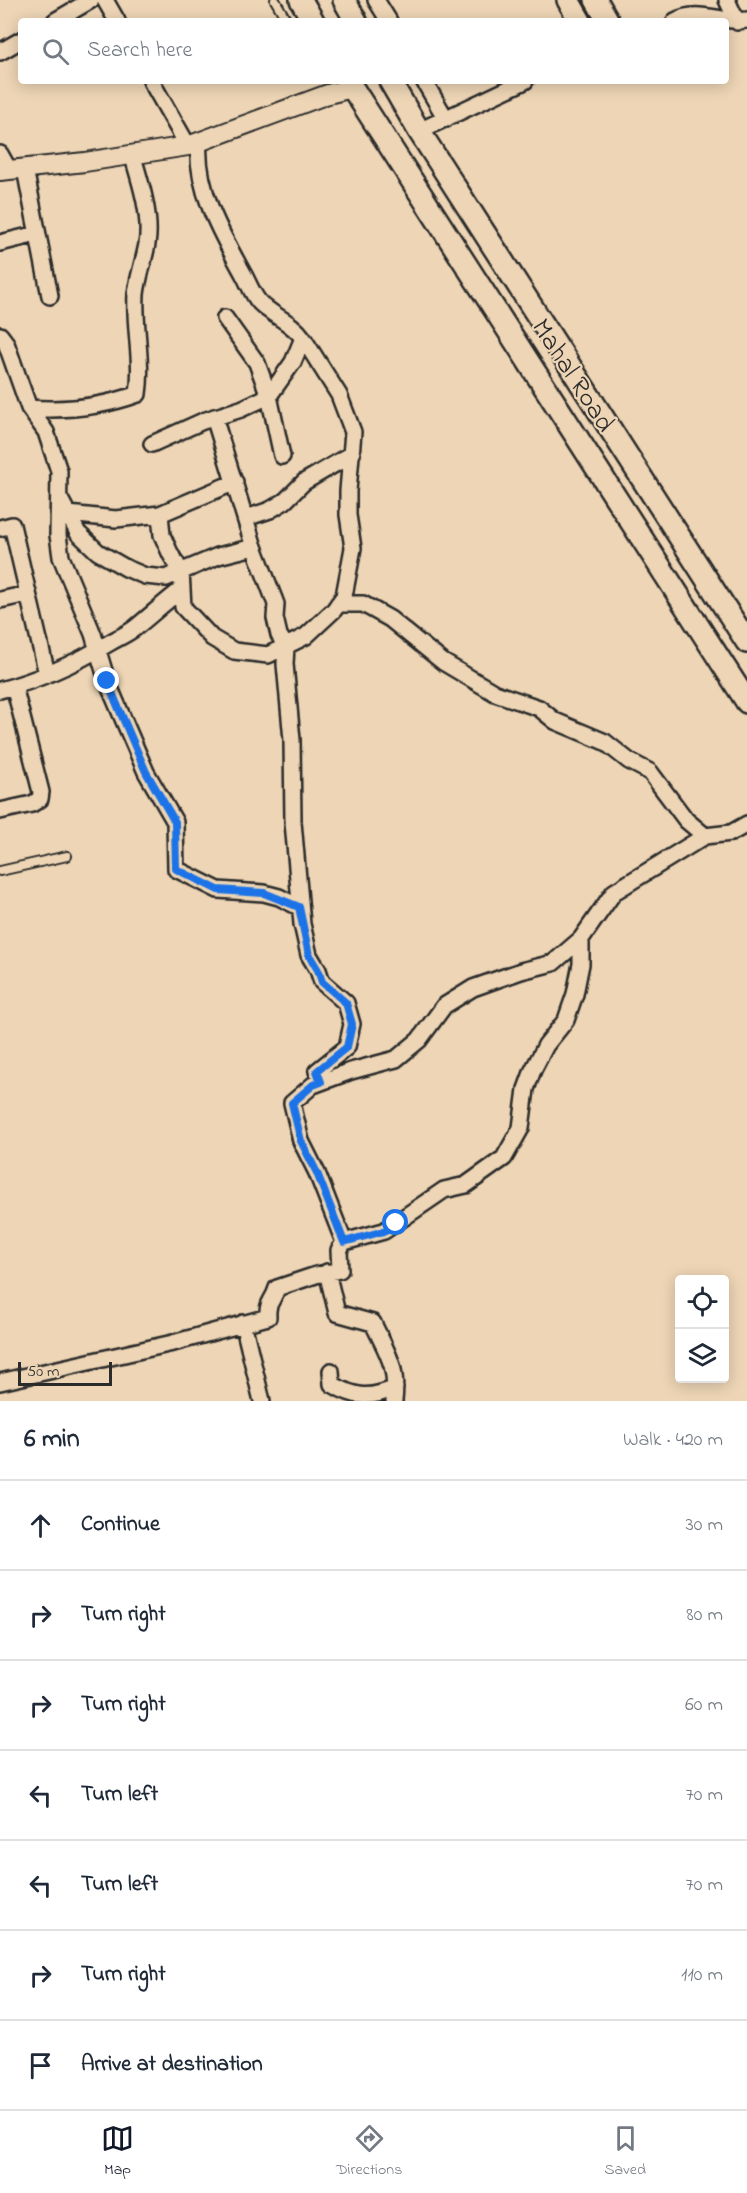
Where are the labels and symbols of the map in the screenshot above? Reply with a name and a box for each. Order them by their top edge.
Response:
street label: Mahal Road [521,312,623,440]
route end [93,667,119,693]
route start [382,1209,408,1235]
scale bar [18,1359,112,1386]

